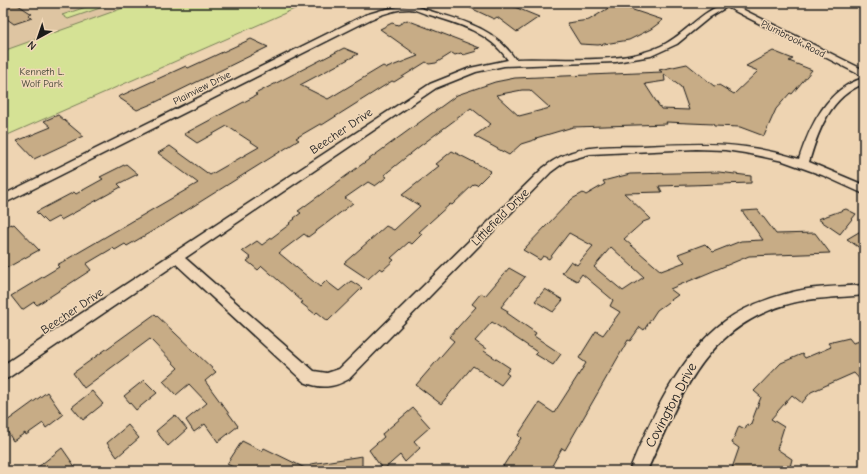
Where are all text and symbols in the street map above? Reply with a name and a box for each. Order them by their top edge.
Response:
north arrow [18,18,58,58]
street label: Plumbrook Road [759,18,827,60]
text: N [25,38,39,53]
park label: Kenneth L. Wolf Park [20,66,65,90]
street label: Plainview Drive [171,68,233,108]
street label: Beecher Drive [307,105,375,157]
street label: Littlefield Drive [468,185,532,249]
street label: Beecher Drive [38,285,106,337]
street label: Covington Drive [642,360,700,450]

